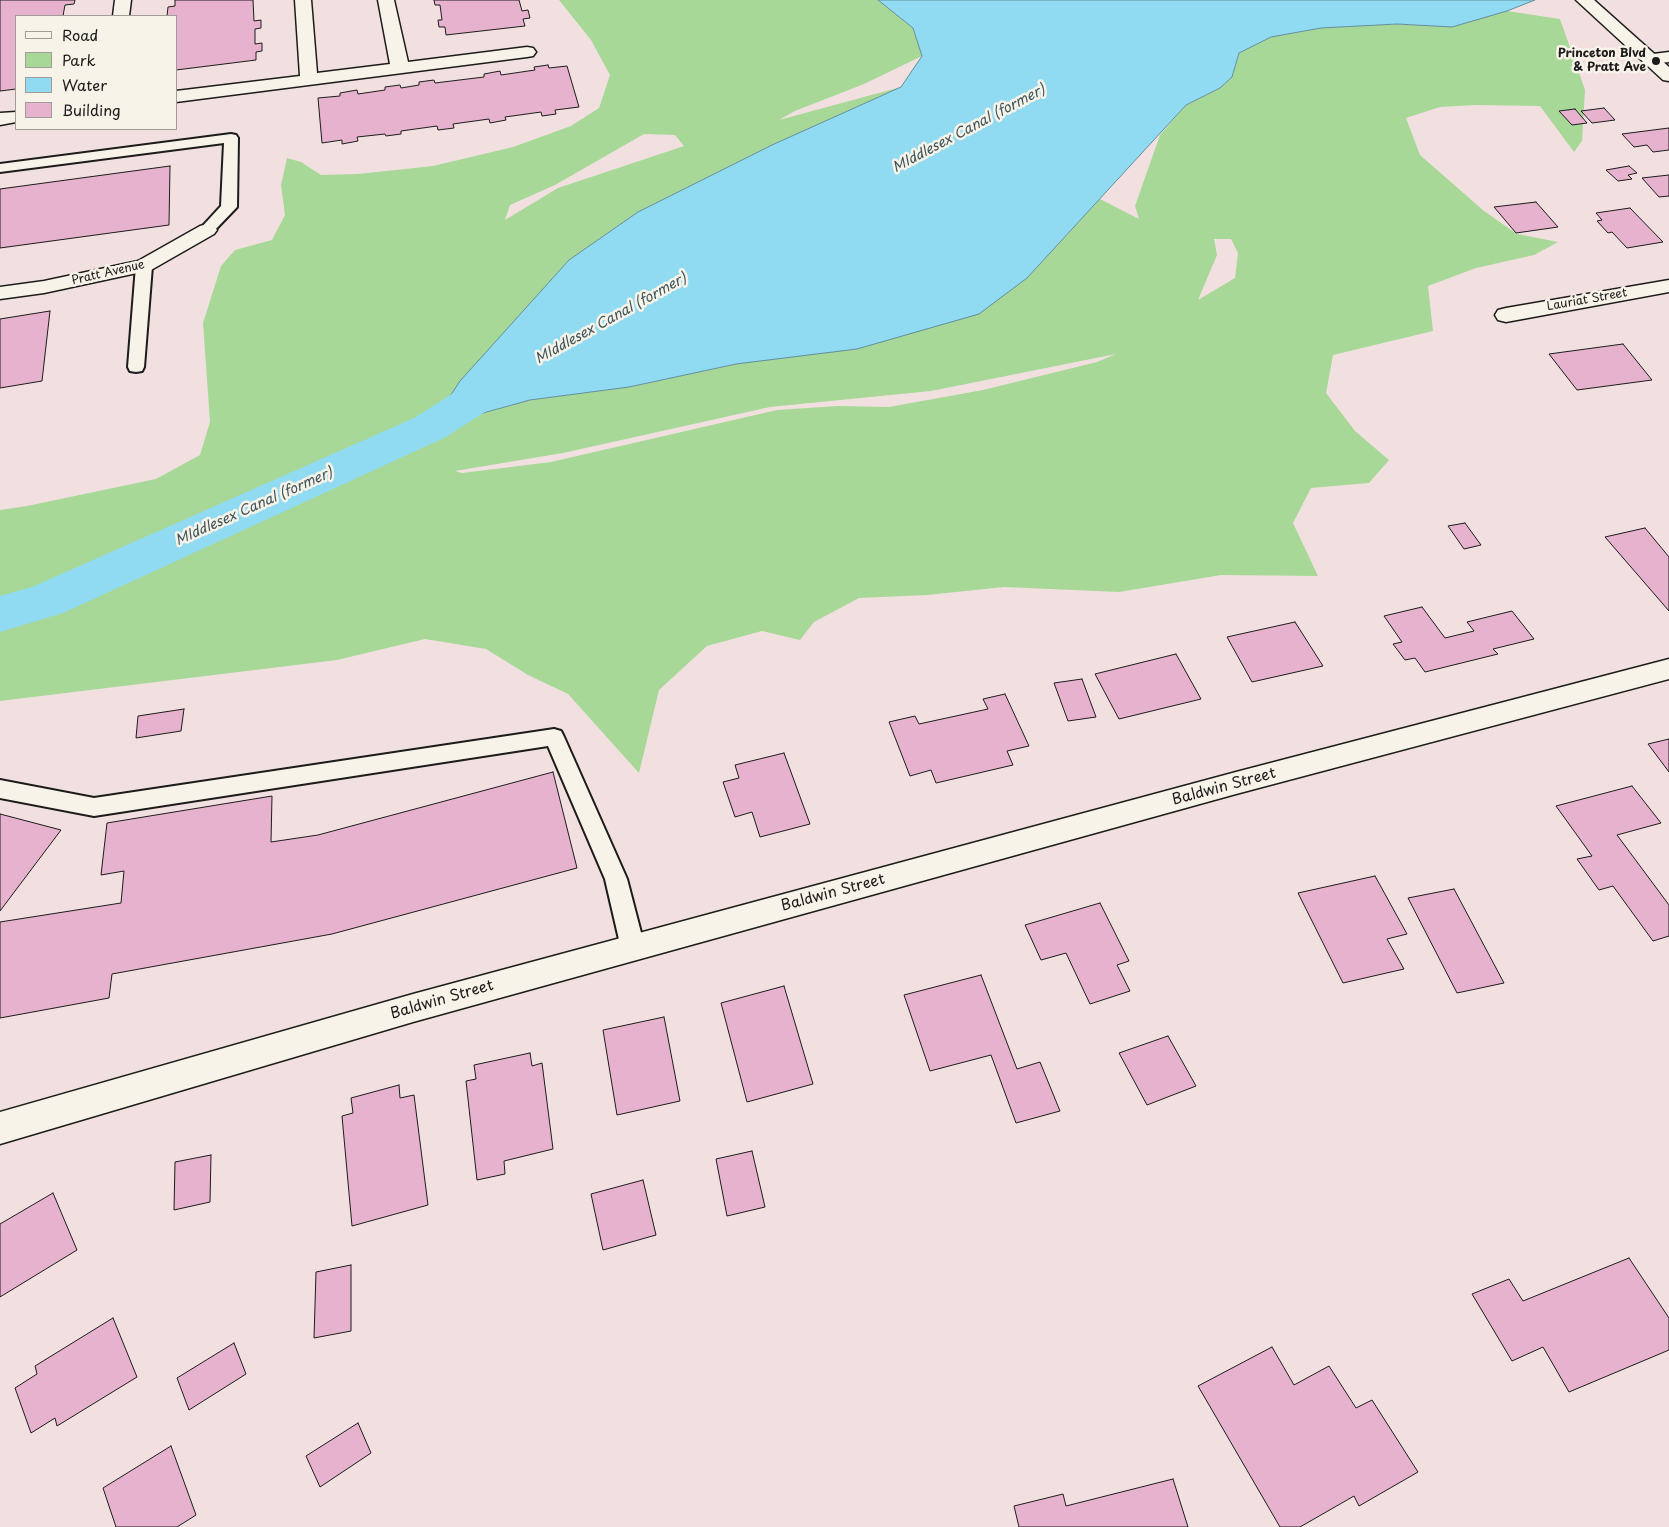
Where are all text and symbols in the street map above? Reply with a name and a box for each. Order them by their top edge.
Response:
legend [15,15,178,130]
text: Road [62,23,98,46]
place label: Princeton Blvd & Pratt Ave [1558,47,1646,75]
text: Park [62,48,96,71]
marker: Princeton Blvd & Pratt Ave [1650,55,1662,67]
text: Water [62,73,107,96]
water label: MIddlesex Canal (former) [890,82,1048,176]
text: Building [62,98,121,121]
street label: Pratt Avenue [70,258,146,288]
water label: MIddlesex Canal (former) [532,270,690,368]
street label: Lauriat Street [1546,286,1628,314]
water label: MIddlesex Canal (former) [173,465,335,549]
street label: Baldwin Street [1170,765,1278,809]
street label: Baldwin Street [779,871,887,915]
street label: Baldwin Street [388,977,496,1023]

